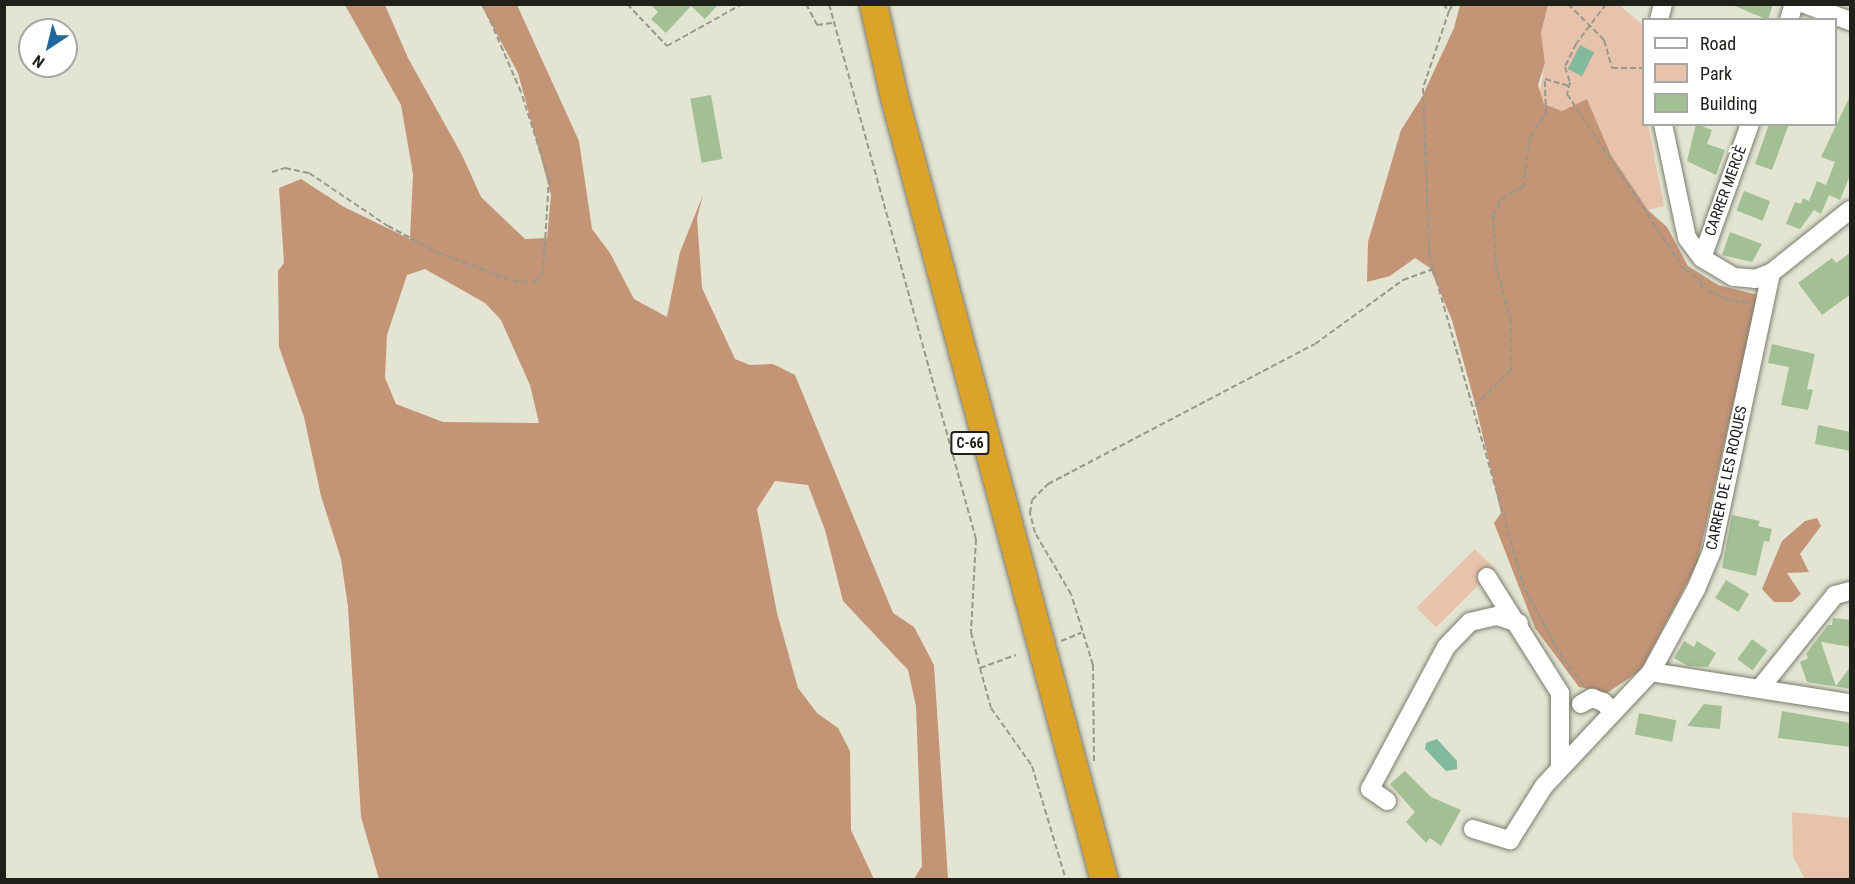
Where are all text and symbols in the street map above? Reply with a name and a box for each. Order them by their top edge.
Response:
north arrow [18,18,78,78]
legend [1642,18,1837,126]
text: Road [1700,33,1736,54]
text: N [29,51,48,72]
text: Park [1700,63,1732,84]
text: Building [1700,93,1757,114]
street label: CARRER MERCÈ [1701,143,1751,239]
street label: CARRER DE LES ROQUES [1703,404,1751,552]
road number: C-66 [949,432,991,454]

